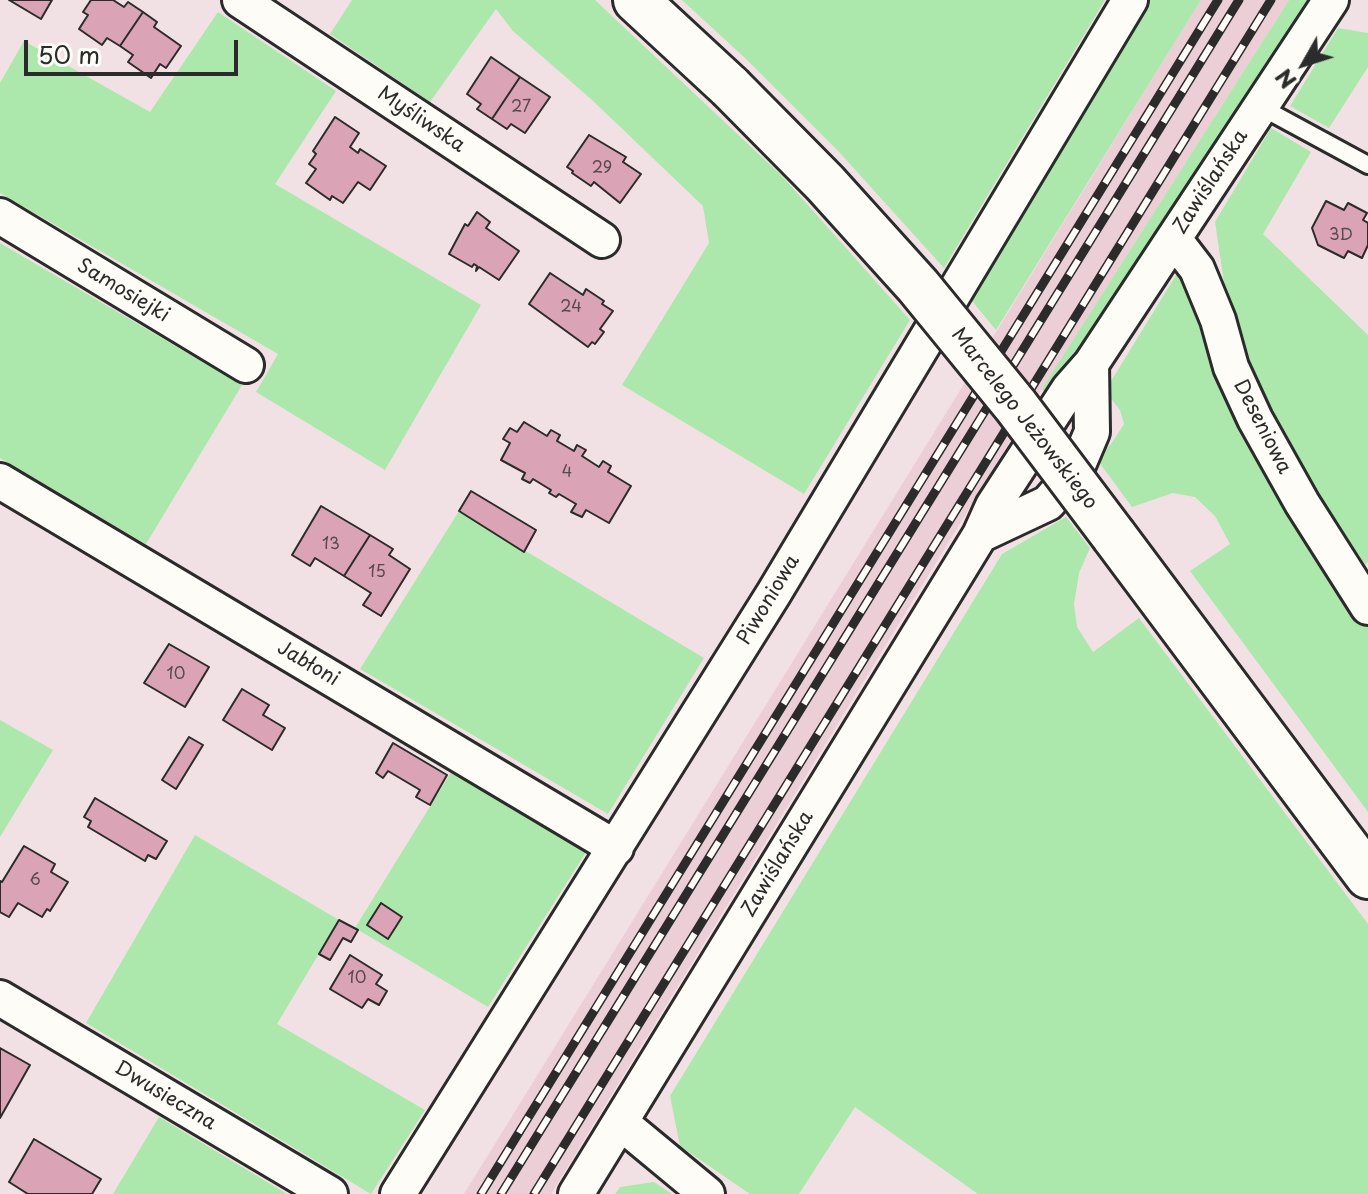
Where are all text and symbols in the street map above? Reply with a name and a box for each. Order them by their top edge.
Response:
scale bar [28,24,242,74]
north arrow [1264,24,1344,104]
text: 50 m [38,36,100,72]
text: N [1267,62,1303,97]
street label: Myśliwska [373,82,469,158]
house number: 27 [511,98,531,118]
street label: Zawiślańska [1168,125,1254,239]
house number: 29 [592,159,612,179]
house number: 3D [1329,226,1353,246]
street label: Samosiejki [72,254,174,328]
house number: 24 [560,298,582,318]
street label: Marcelego Jeżowskiego [946,324,1102,514]
street label: Deseniowa [1228,376,1296,478]
house number: 4 [562,463,572,483]
house number: 13 [322,535,340,555]
street label: Piwoniowa [733,551,805,649]
house number: 15 [368,563,386,583]
street label: Jabłoni [273,636,343,692]
house number: 10 [167,665,185,685]
street label: Zawiślańska [737,807,819,921]
house number: 6 [29,871,41,891]
house number: 10 [348,969,366,989]
street label: Dwusieczna [110,1056,220,1136]

